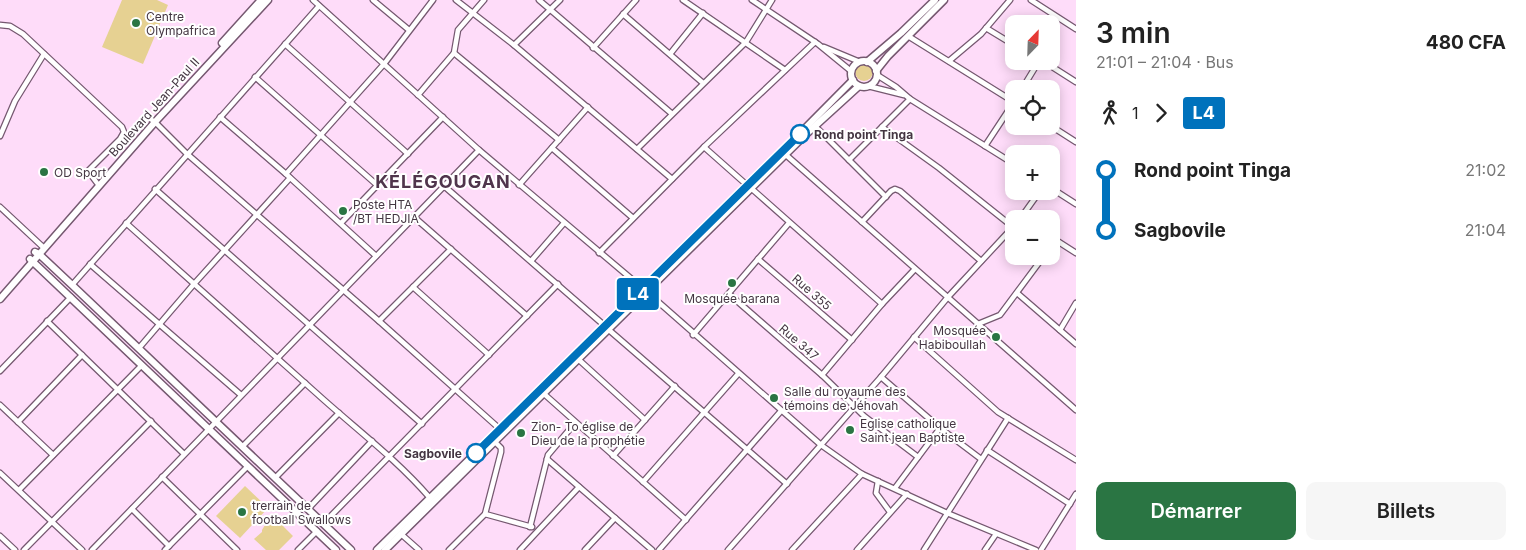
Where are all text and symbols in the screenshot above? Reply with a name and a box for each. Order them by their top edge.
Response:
place label: Centre Olympafrica [146,9,215,38]
north arrow [1005,15,1060,70]
map controls [1005,15,1060,265]
text: 3 min [1096,16,1171,50]
marker: Centre Olympafrica [130,17,142,29]
text: 480 CFA [1426,31,1506,54]
text: 21:01 – 21:04 · Bus [1096,52,1234,72]
street label: Boulevard Jean-Paul II [106,54,202,160]
button: locate [1005,80,1060,135]
icon: walk [1096,99,1124,127]
icon: forward [1147,99,1175,127]
text: L4 [1193,102,1215,123]
text: 1 [1132,103,1139,123]
marker: Rond point Tinga [790,124,810,144]
place label: Rond point Tinga [814,127,913,142]
button: + [1005,145,1060,200]
text: Rond point Tinga [1134,159,1291,182]
text: 21:02 [1465,160,1506,180]
place label: OD Sport [54,165,106,180]
marker: OD Sport [38,166,50,178]
district label: KÉLÉGOUGAN [375,171,511,192]
place label: Poste HTA /BT HEDJIA [353,197,419,226]
marker: Poste HTA /BT HEDJIA [337,205,349,217]
button: − [1005,210,1060,265]
text: Sagbovile [1134,219,1226,242]
text: 21:04 [1465,220,1506,240]
street label: Rue 355 [789,271,835,313]
marker: Mosquée barana [726,277,738,289]
line badge: L4 [616,278,660,310]
text: L4 [627,283,649,304]
place label: Mosquée barana [684,291,780,306]
street label: Rue 347 [776,321,822,363]
place label: Mosquée Habiboullah [919,323,986,352]
marker: Mosquée Habiboullah [990,331,1002,343]
place label: Salle du royaume des témoins de Jéhovah [784,384,906,413]
marker: Salle du royaume des témoins de Jéhovah [768,392,780,404]
place label: Eglise catholique Saint jean Baptiste [860,416,965,445]
place label: Zion- To église de Dieu de la prophétie [531,419,645,448]
marker: Eglise catholique Saint jean Baptiste [844,424,856,436]
marker: Zion- To église de Dieu de la prophétie [515,427,527,439]
marker: Sagbovile [466,443,486,463]
place label: Sagbovile [404,446,462,461]
button: Démarrer [1096,482,1296,540]
button: Billets [1306,482,1506,540]
place label: trerrain de football Swallows [252,498,351,527]
marker: trerrain de football Swallows [236,506,248,518]

